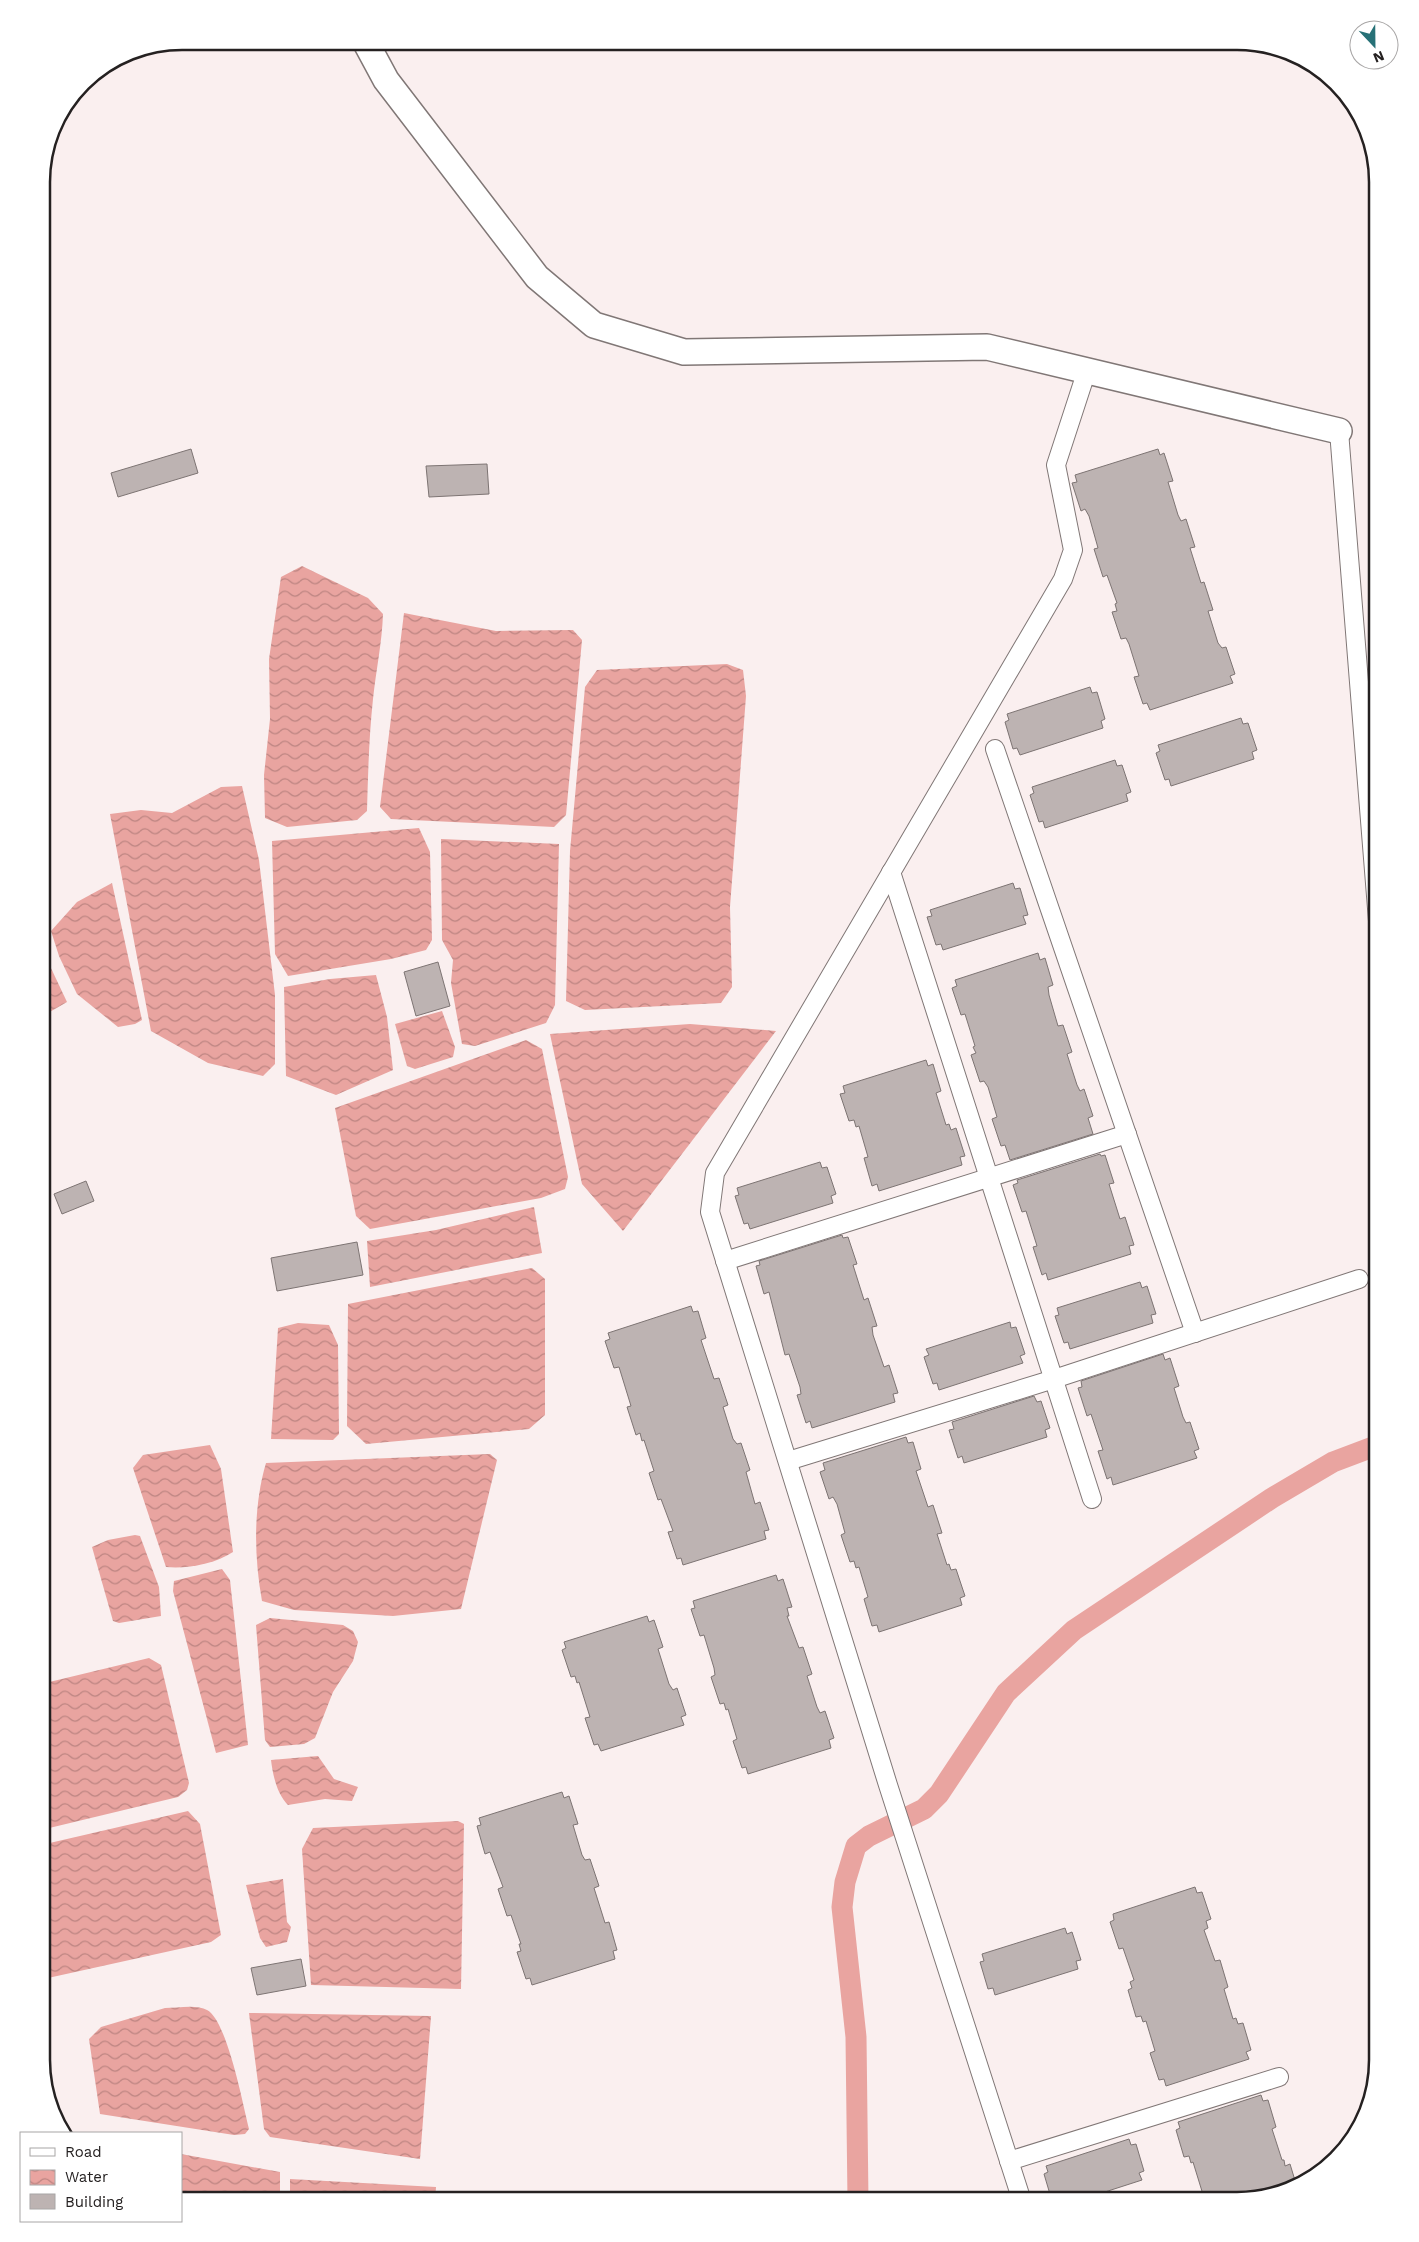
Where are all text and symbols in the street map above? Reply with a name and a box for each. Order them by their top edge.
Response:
north arrow [1349,20,1399,70]
text: N [1371,48,1387,66]
legend [20,2132,182,2222]
text: Road [65,2143,102,2161]
text: Water [65,2168,108,2186]
text: Building [65,2193,123,2211]

